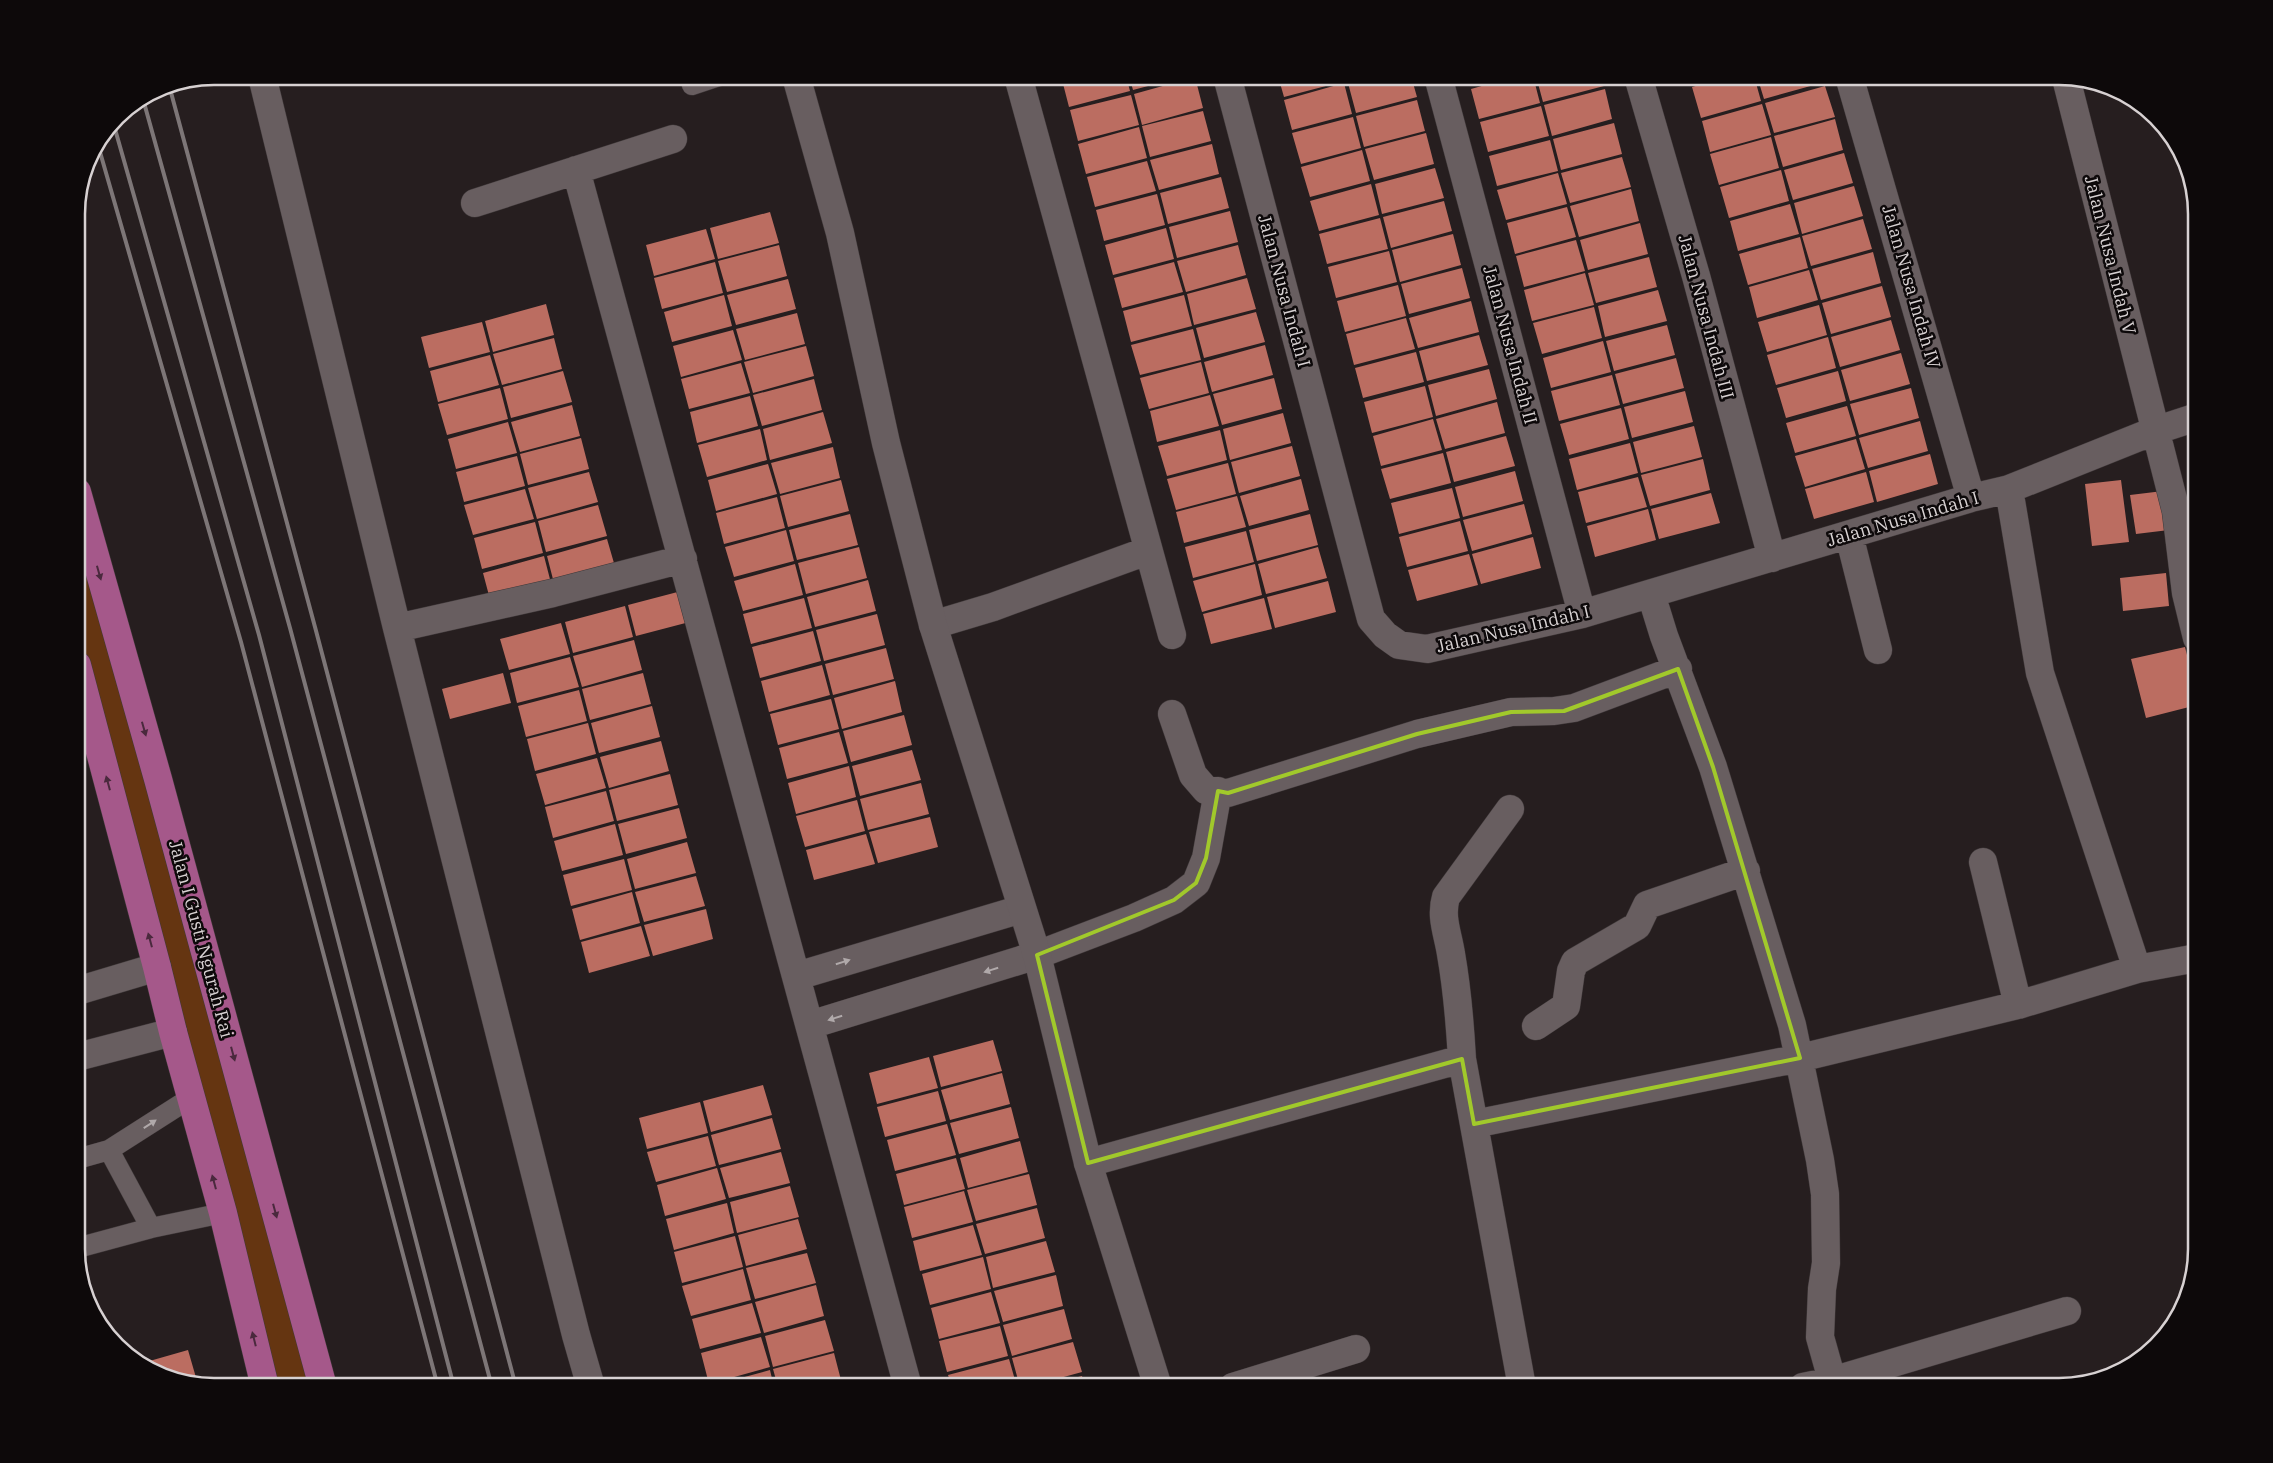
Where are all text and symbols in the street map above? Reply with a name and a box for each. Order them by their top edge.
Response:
street label: Jalan Nusa Indah V [2080,173,2141,337]
street label: Jalan Nusa Indah IV [1877,203,1946,371]
street label: Jalan Nusa Indah I [1253,212,1316,370]
street label: Jalan Nusa Indah III [1673,232,1740,402]
street label: Jalan Nusa Indah II [1478,263,1543,427]
street label: Jalan Nusa Indah I [1824,486,1981,551]
one-way arrow [95,565,103,580]
street label: Jalan Nusa Indah I [1434,600,1592,657]
one-way arrow [140,721,148,736]
one-way arrow [104,776,112,791]
street label: Jalan I Gusti Ngurah Rai [164,837,239,1041]
one-way arrow [146,933,154,948]
one-way arrow [836,958,851,966]
one-way arrow [983,966,998,974]
one-way arrow [828,1014,843,1022]
one-way arrow [229,1047,237,1062]
one-way arrow [144,1119,157,1128]
one-way arrow [210,1174,218,1189]
one-way arrow [272,1204,280,1219]
one-way arrow [250,1332,258,1347]

